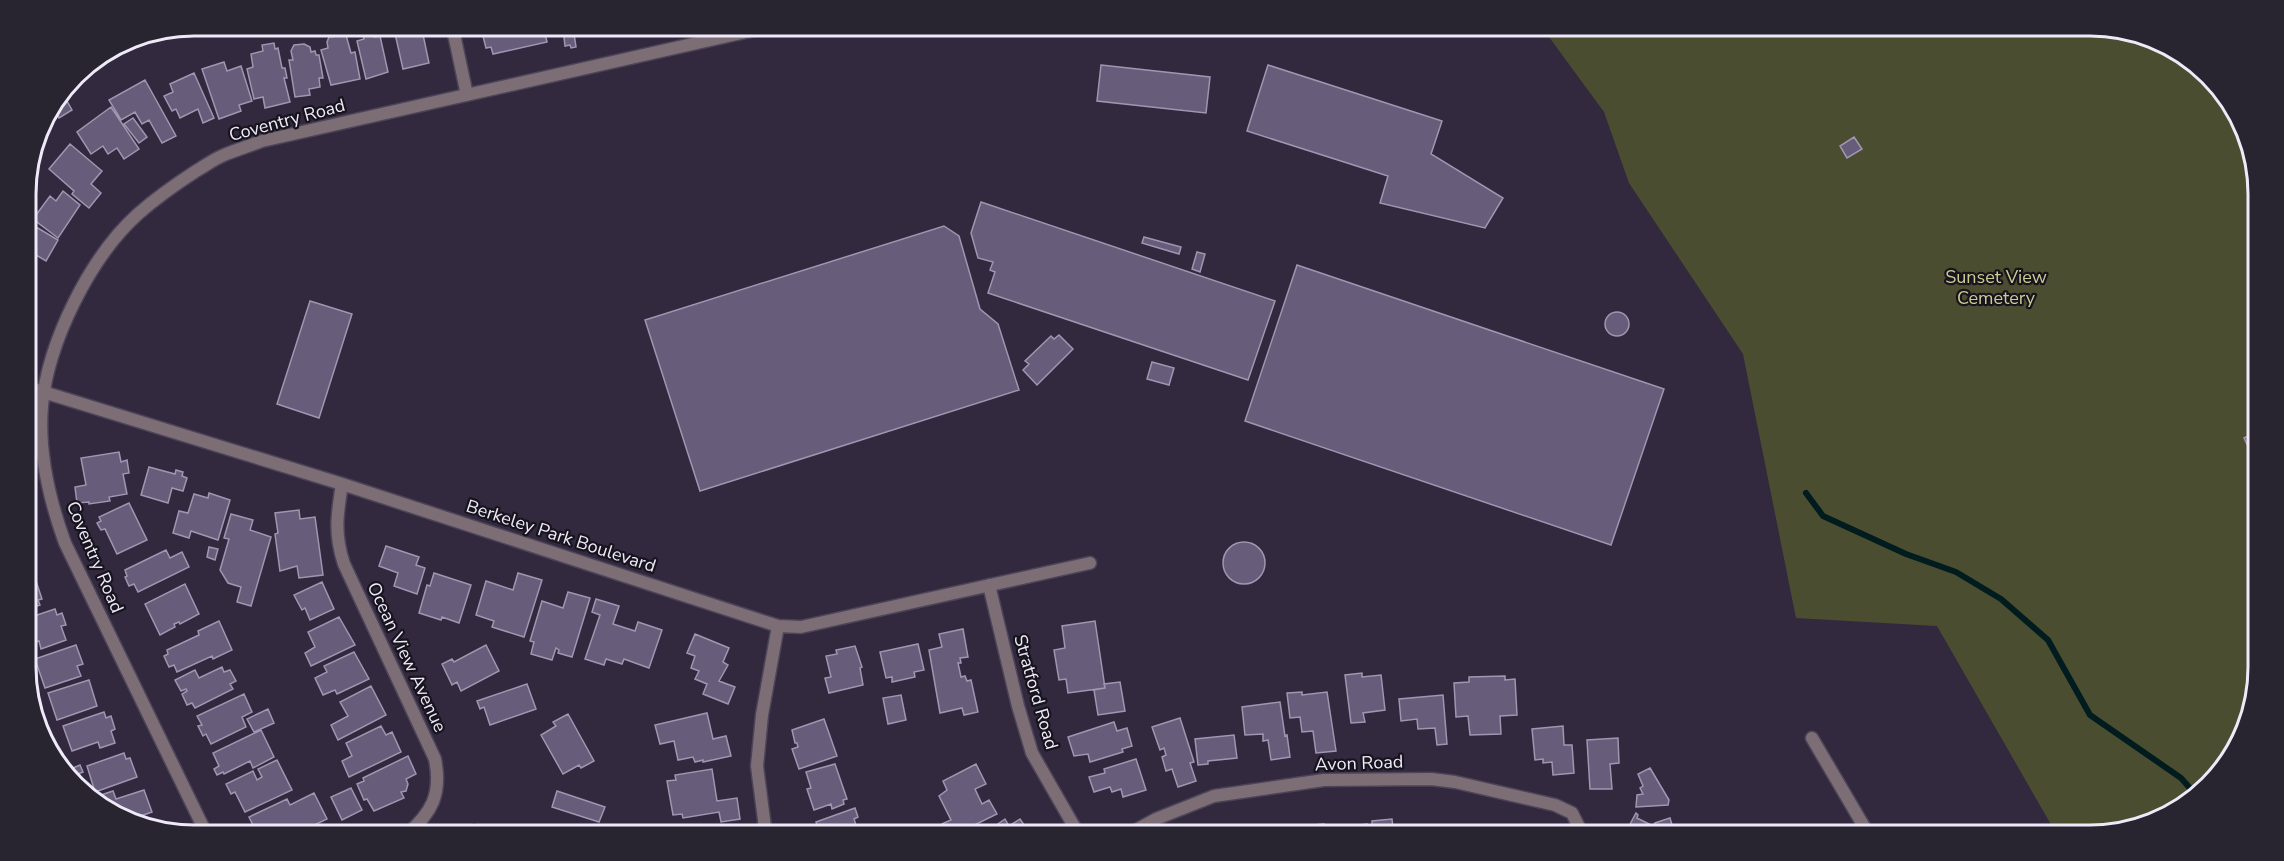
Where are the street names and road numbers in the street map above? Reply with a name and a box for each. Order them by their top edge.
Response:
street label: Coventry Road [226,93,348,147]
street label: Berkeley Park Boulevard [463,494,659,578]
street label: Coventry Road [61,497,129,617]
street label: Ocean View Avenue [362,578,452,736]
street label: Stratford Road [1008,632,1064,752]
street label: Avon Road [1314,749,1404,777]

